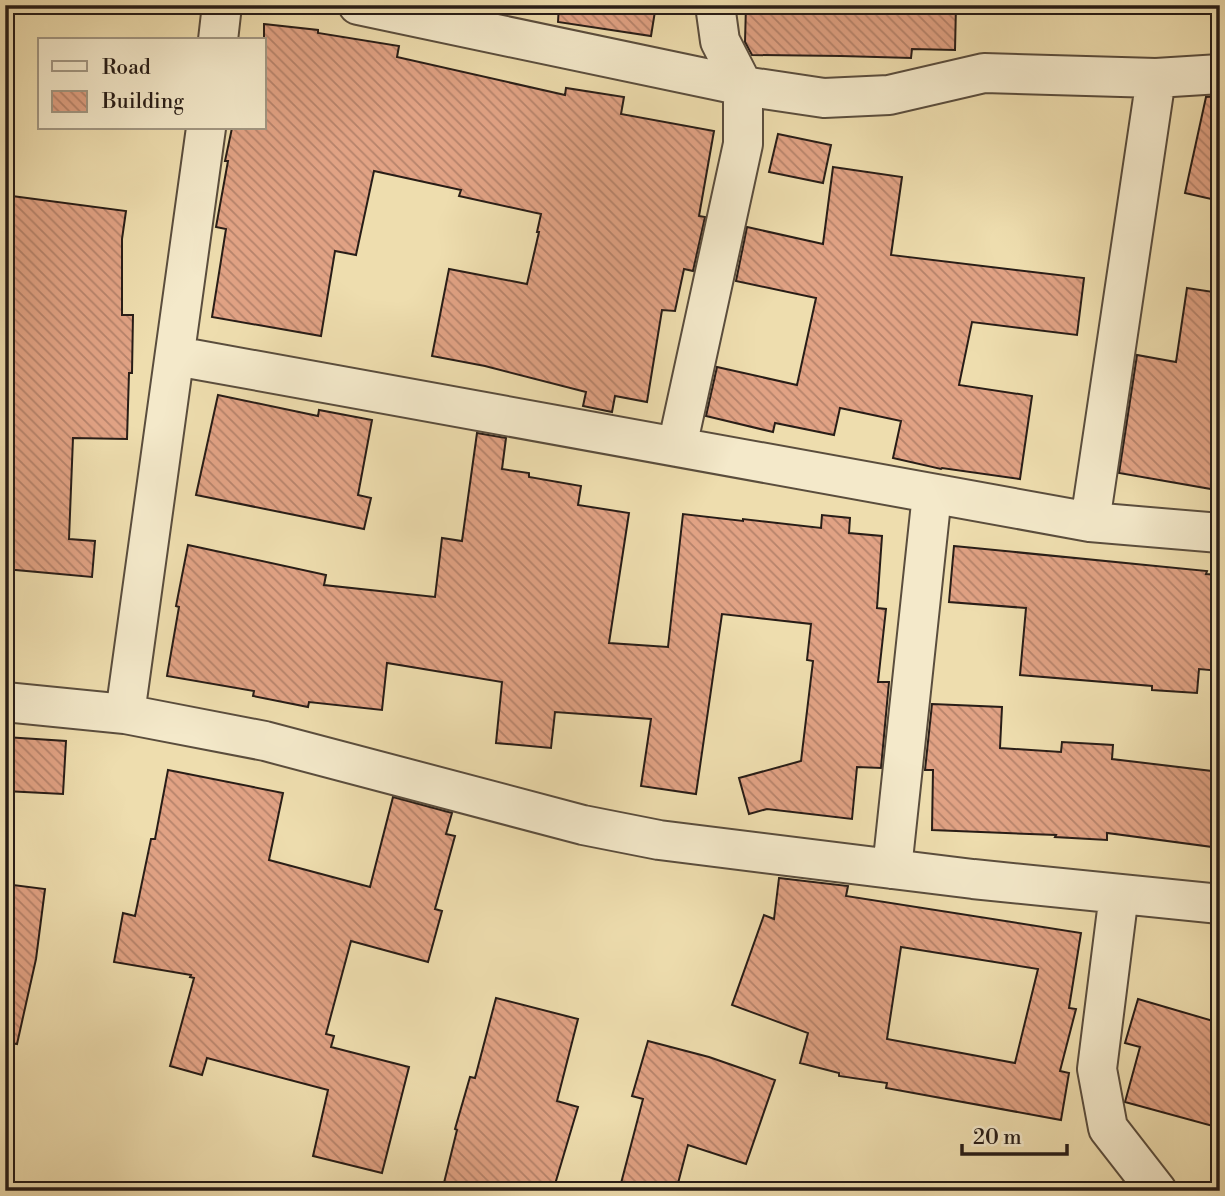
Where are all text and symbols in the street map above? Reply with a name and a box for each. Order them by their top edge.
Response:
legend [38,38,266,130]
text: Road [102,55,151,81]
text: Building [101,89,184,115]
scale bar [962,1112,1068,1156]
text: 20 m [973,1125,1022,1151]

